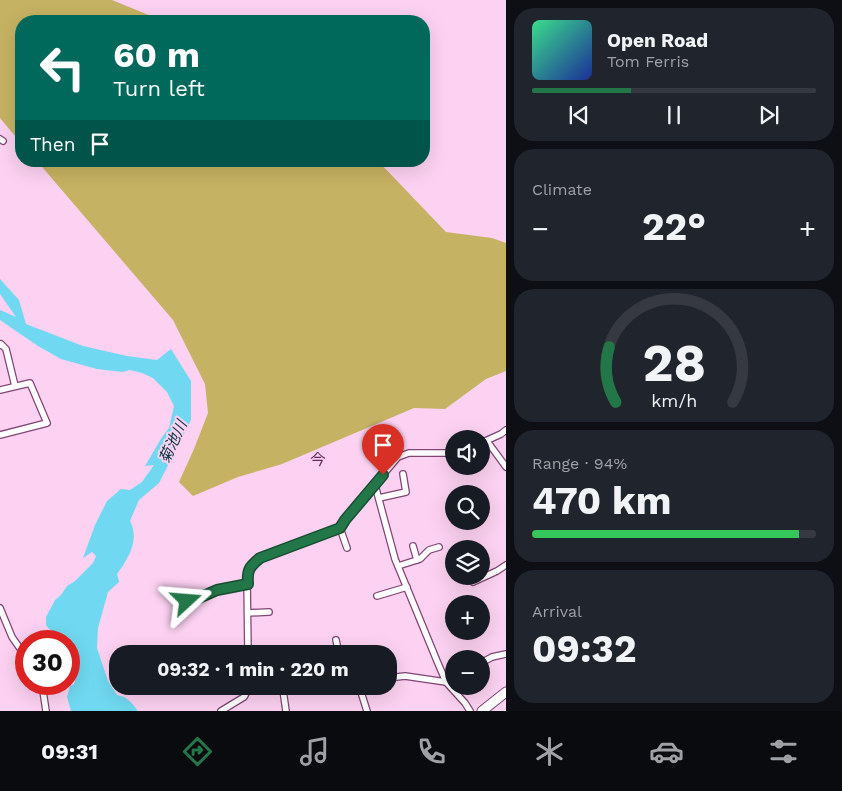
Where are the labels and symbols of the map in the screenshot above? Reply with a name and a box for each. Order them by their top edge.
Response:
water label: 菊池川 [155,416,192,466]
pin [362,424,404,475]
district label: 今 [310,450,326,469]
position arrow [160,574,212,626]
speed limit sign: 30 [15,630,80,695]

